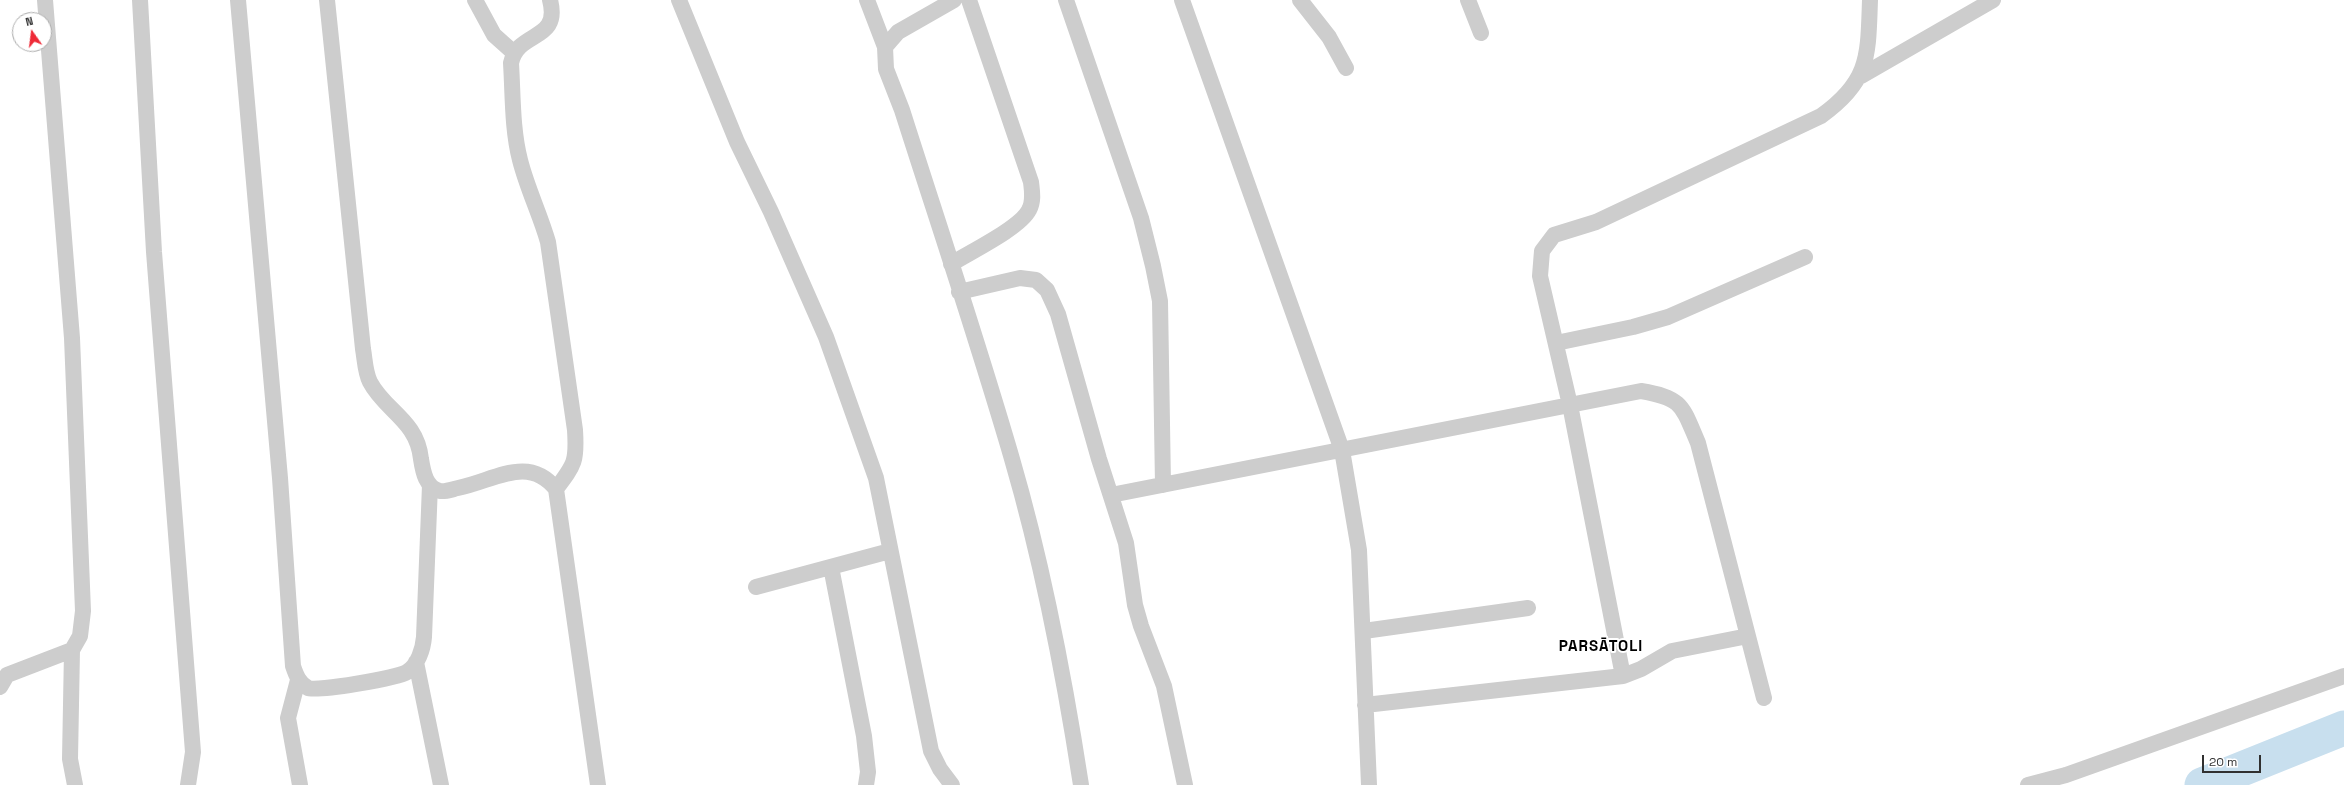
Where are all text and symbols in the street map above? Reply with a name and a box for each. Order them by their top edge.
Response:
north arrow [12,12,52,52]
text: N [24,14,35,29]
district label: PARSĀTOLI [1559,638,1643,656]
scale bar [2204,747,2263,773]
text: 20 m [2209,754,2237,770]

